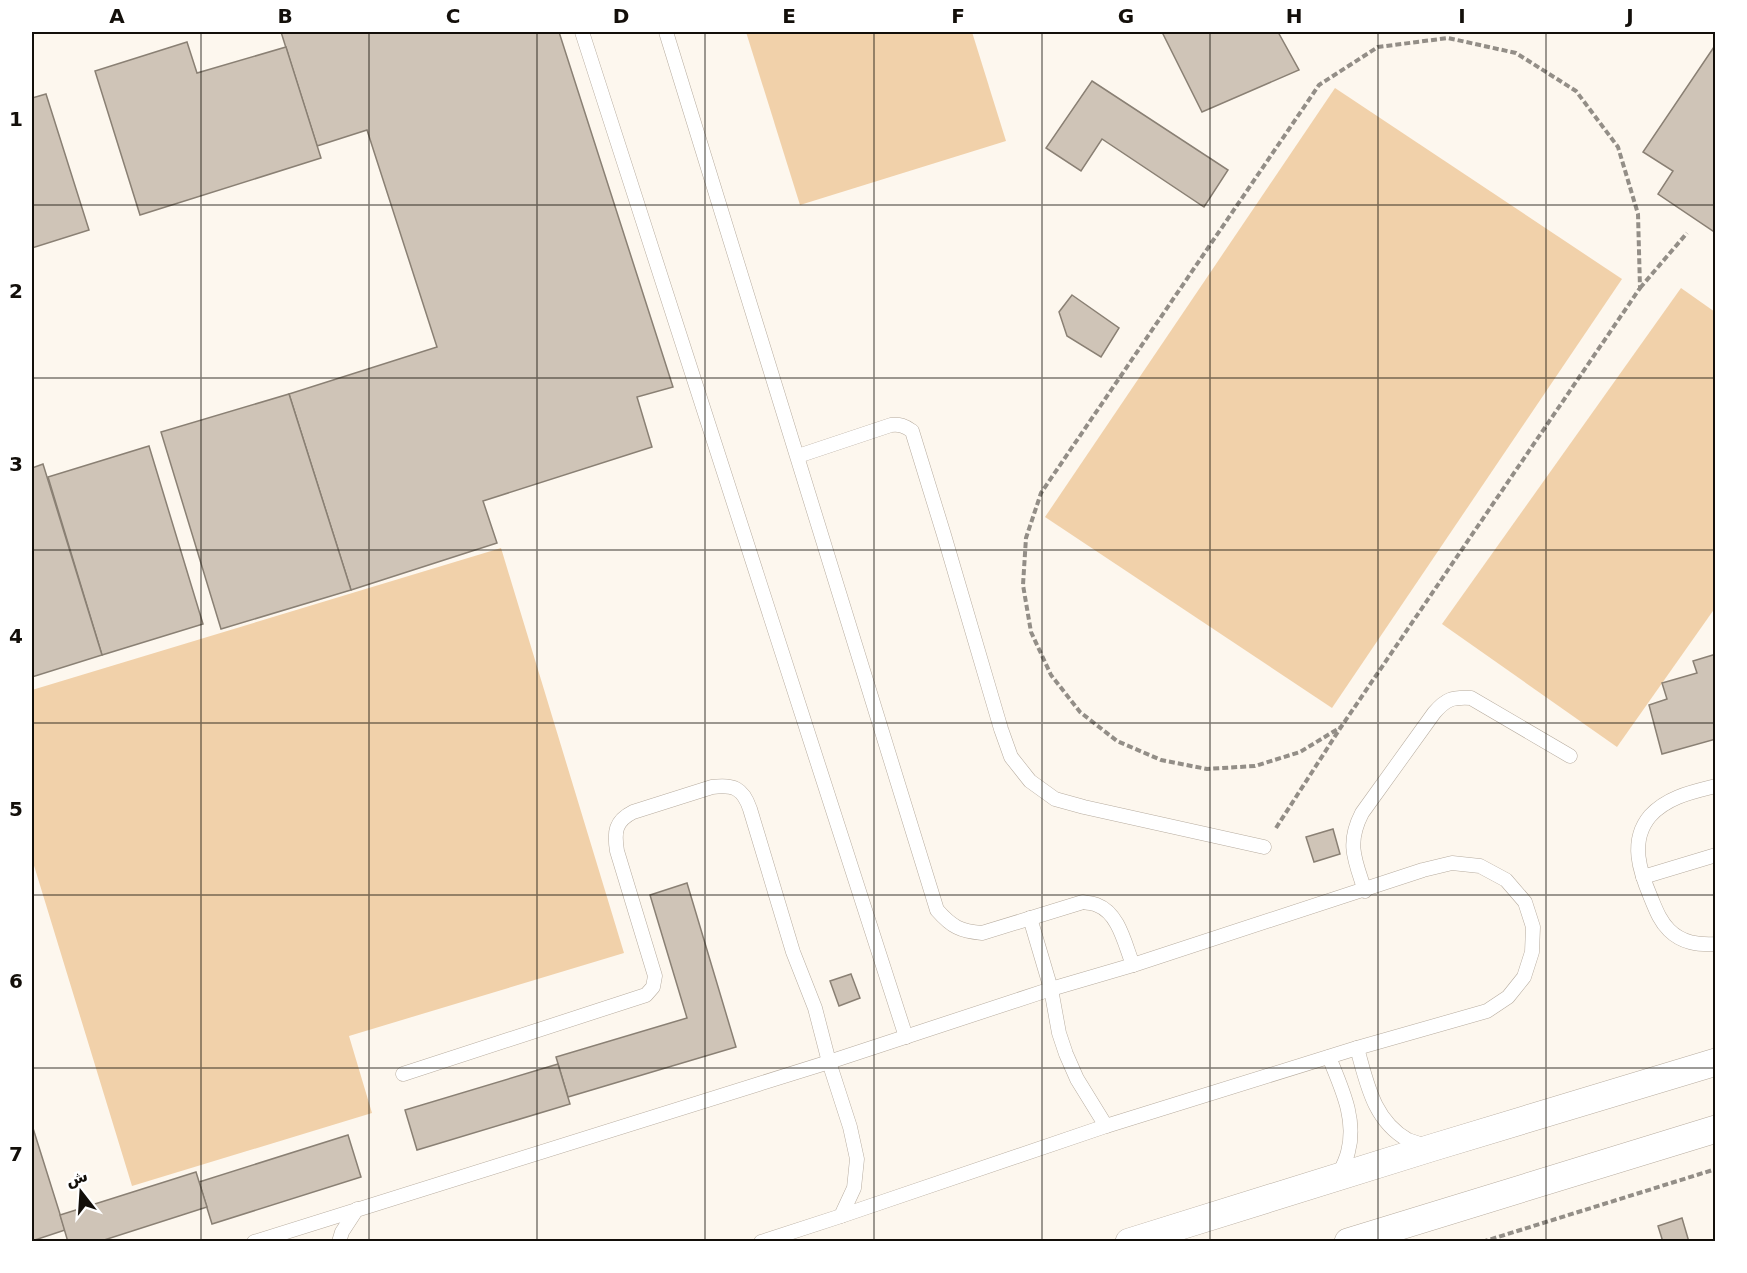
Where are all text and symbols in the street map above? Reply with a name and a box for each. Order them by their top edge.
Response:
text: A [109,4,125,28]
text: B [277,4,293,28]
text: C [446,4,460,28]
text: D [613,4,629,28]
text: E [782,4,796,28]
text: F [951,4,965,28]
text: G [1118,4,1134,28]
text: H [1286,4,1302,28]
text: I [1458,4,1466,28]
text: J [1624,4,1634,28]
text: 1 [9,107,23,131]
text: 2 [9,279,23,303]
text: 3 [9,452,23,476]
text: 4 [9,624,23,648]
text: 5 [9,797,23,821]
text: 6 [9,969,23,993]
text: 7 [9,1142,23,1166]
north arrow [51,1162,111,1222]
text: ش [63,1166,90,1190]

